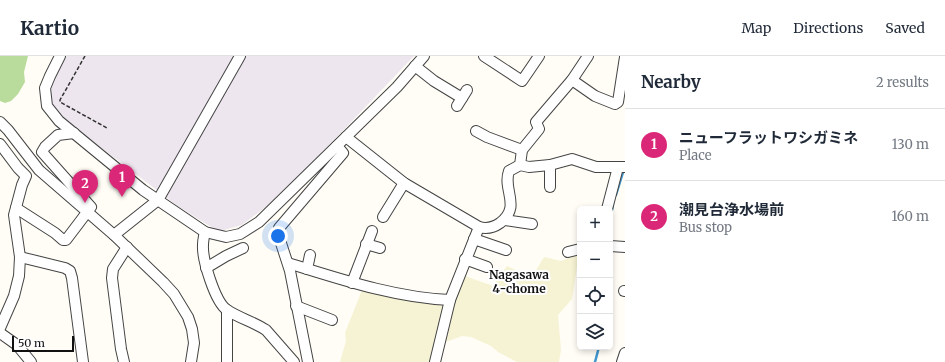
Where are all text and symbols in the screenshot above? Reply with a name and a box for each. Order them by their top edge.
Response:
text: Kartio [20,16,79,40]
text: Map [741,19,771,37]
text: Directions [793,19,863,37]
text: Saved [885,19,925,37]
text: Nearby [641,71,701,93]
text: 2 results [876,74,929,91]
text: ニューフラットワシガミネ [679,128,858,147]
text: 1 [651,136,657,153]
text: 130 m [892,136,929,153]
text: Place [679,147,712,164]
pin: 1 [109,164,135,197]
pin: 2 [72,170,98,203]
text: 潮見台浄水場前 [679,200,784,219]
map controls [577,206,613,350]
button: + [577,206,613,242]
text: 2 [650,208,658,225]
text: 160 m [891,208,929,225]
text: Bus stop [679,219,732,236]
your location [268,226,288,246]
button: − [577,242,613,278]
district label: Nagasawa 4-chome [489,267,549,296]
button: locate [577,278,613,314]
button: layers [577,314,613,350]
scale bar [12,334,74,353]
text: 50 m [18,336,45,350]

